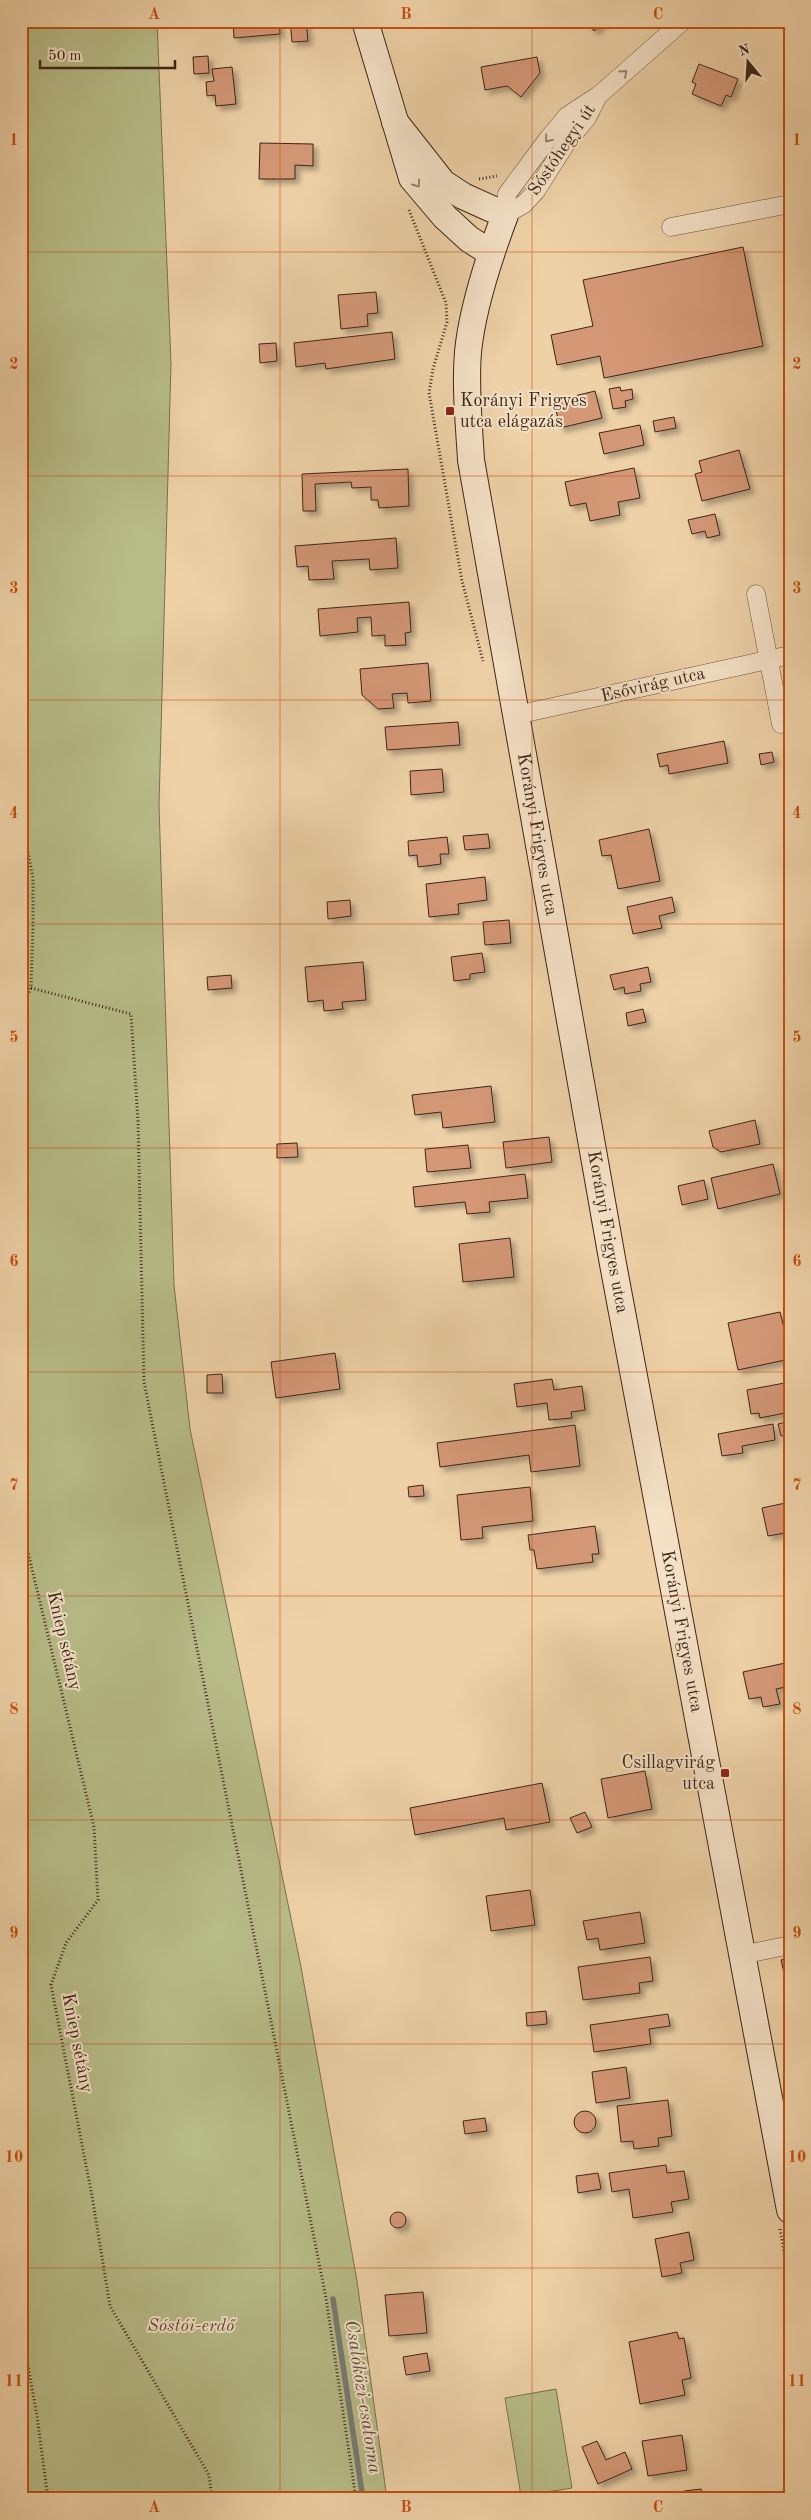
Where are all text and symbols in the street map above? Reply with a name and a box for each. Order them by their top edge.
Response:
text: A [148,7,160,23]
text: B [400,7,412,23]
text: C [653,7,663,23]
scale bar [40,38,175,70]
north arrow [724,38,774,88]
text: N [737,42,752,59]
text: 50 m [48,49,82,64]
one-way arrow [619,70,628,79]
street label: Sóstóhegyi út [525,101,599,199]
text: 1 [9,133,19,149]
one-way arrow [546,133,554,142]
text: 1 [792,133,802,149]
one-way arrow [411,178,420,188]
text: 2 [9,357,19,373]
text: 2 [792,357,802,373]
place label: Korányi Frigyes utca elágazás [460,392,587,431]
marker: Korányi Frigyes utca elágazás [444,405,456,417]
text: 3 [9,581,19,597]
text: 3 [792,581,802,597]
street label: Esővirág utca [599,664,707,706]
street label: Korányi Frigyes utca [514,752,560,917]
text: 4 [9,806,19,822]
text: 4 [792,806,802,822]
text: 5 [9,1030,19,1046]
text: 5 [792,1030,802,1046]
street label: Korányi Frigyes utca [584,1149,631,1315]
text: 6 [9,1254,19,1270]
text: 6 [792,1254,802,1270]
text: 7 [9,1478,19,1494]
text: 7 [792,1478,802,1494]
street label: Korányi Frigyes utca [658,1549,706,1714]
street label: Kniep sétány [44,1590,84,1693]
text: 8 [9,1702,19,1718]
text: 8 [792,1702,802,1718]
place label: Csillagvirág utca [622,1754,715,1793]
marker: Csillagvirág utca [719,1767,731,1779]
text: 9 [9,1926,19,1942]
text: 9 [792,1926,802,1942]
street label: Kniep sétány [58,1992,96,2095]
text: 10 [5,2150,23,2166]
text: 10 [788,2150,806,2166]
park label: Sóstói-erdő [148,2317,236,2335]
water label: Csalóközi-csatorna [340,2319,384,2475]
text: 11 [5,2374,23,2390]
text: 11 [788,2374,806,2390]
text: A [148,2500,160,2516]
text: B [400,2500,412,2516]
text: C [653,2500,663,2516]

